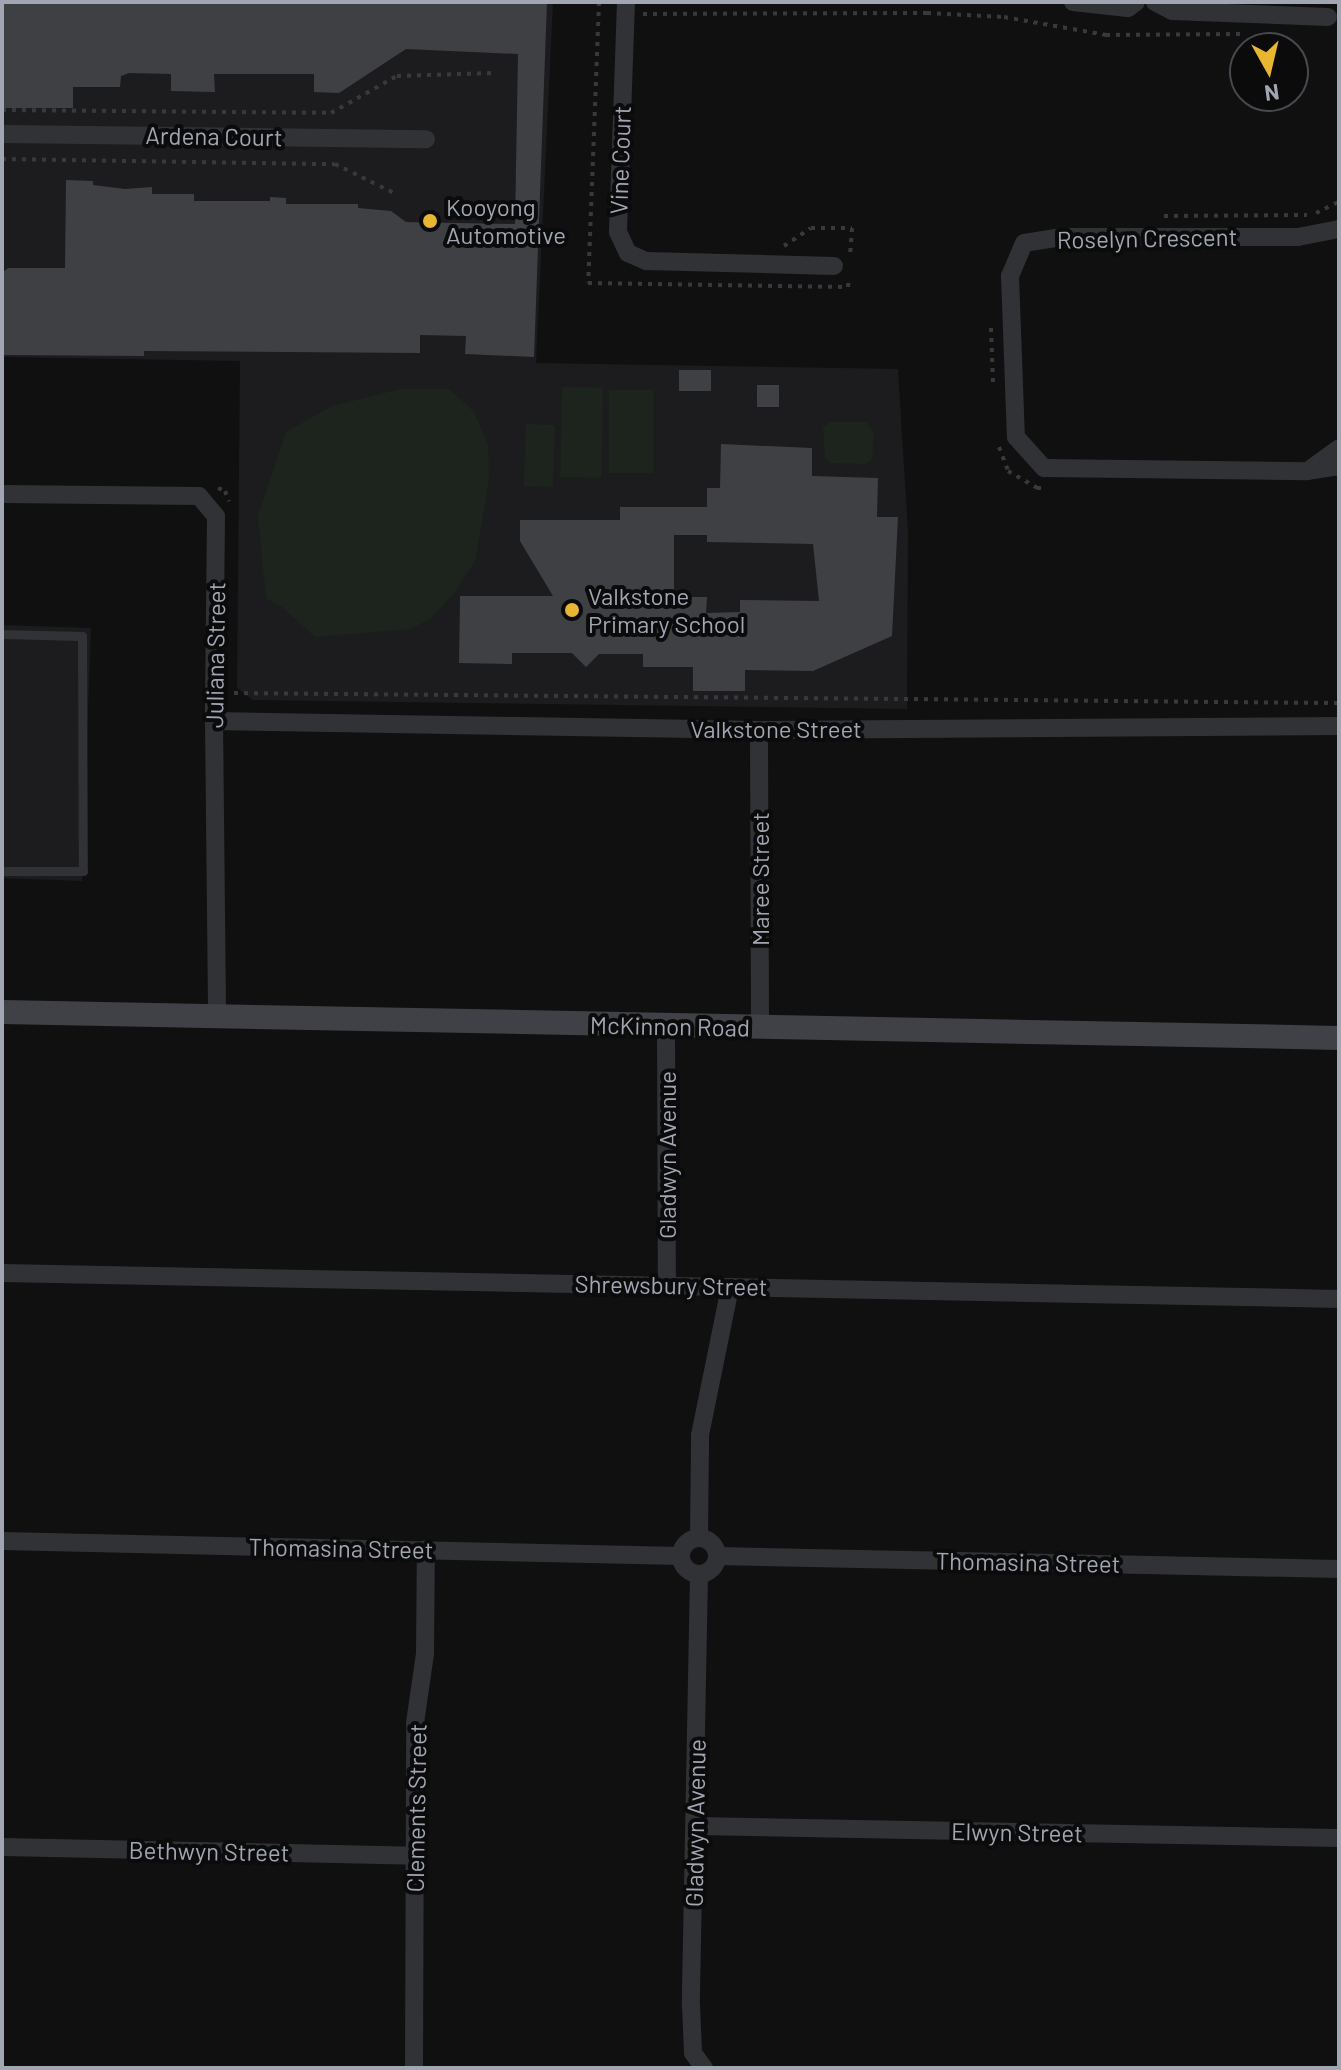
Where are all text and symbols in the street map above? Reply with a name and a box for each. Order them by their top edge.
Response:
north arrow [1229,32,1309,112]
text: N [1263,80,1281,108]
street label: Vine Court [604,105,636,215]
street label: Ardena Court [145,120,283,152]
place label: Kooyong Automotive [446,193,566,249]
marker: Kooyong Automotive [421,212,439,230]
street label: Roselyn Crescent [1056,222,1238,254]
street label: Juliana Street [199,582,231,728]
place label: Valkstone Primary School [588,582,745,638]
marker: Valkstone Primary School [563,601,581,619]
street label: Valkstone Street [690,715,862,743]
street label: Maree Street [746,812,774,946]
street label: McKinnon Road [590,1010,750,1042]
street label: Gladwyn Avenue [653,1071,681,1239]
street label: Shrewsbury Street [574,1269,768,1301]
street label: Thomasina Street [248,1532,434,1564]
street label: Thomasina Street [935,1546,1121,1578]
street label: Clements Street [400,1723,432,1893]
street label: Gladwyn Avenue [679,1739,711,1907]
street label: Elwyn Street [951,1816,1083,1848]
street label: Bethwyn Street [128,1835,290,1867]

